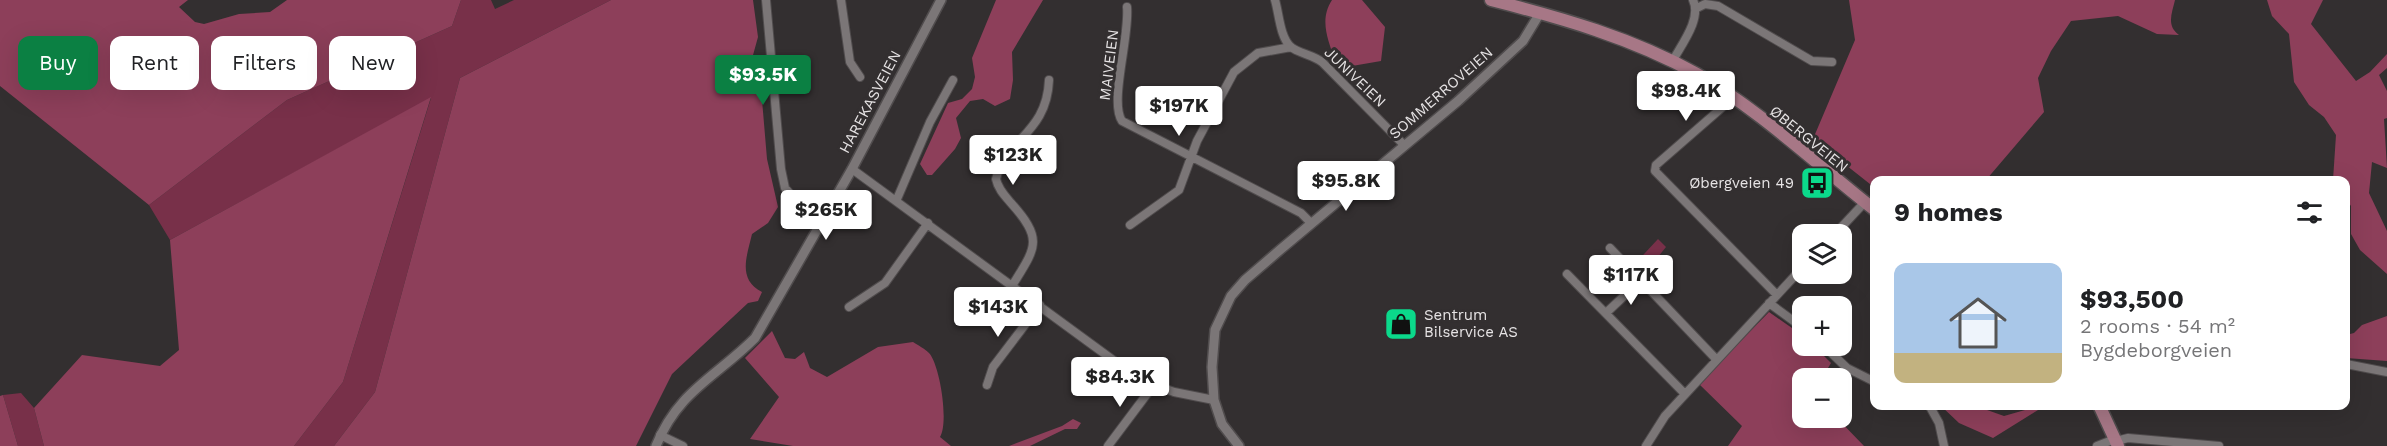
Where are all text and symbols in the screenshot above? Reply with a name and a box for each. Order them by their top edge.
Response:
street label: MAIVEIEN [1096,28,1122,102]
chip: Buy [18,36,98,90]
chip: Rent [110,36,199,90]
chip: Filters [211,36,317,90]
chip: New [329,36,416,90]
street label: JUNIVEIEN [1320,43,1390,111]
street label: SOMMERROVEIEN [1386,43,1496,143]
street label: HAREKASVEIEN [835,48,905,156]
pin: $93.5K [714,55,812,106]
text: $93.5K [729,62,797,86]
pin: $98.4K [1637,71,1735,122]
text: $98.4K [1651,78,1721,102]
pin: $197K [1137,86,1221,137]
text: $197K [1149,93,1209,117]
street label: ØBERGVEIEN [1766,102,1852,176]
pin: $123K [971,135,1055,186]
text: $123K [983,142,1043,166]
pin: $95.8K [1297,161,1395,212]
bus stop icon: Øbergveien 49 [1799,165,1835,201]
text: $95.8K [1312,168,1380,192]
place label: Øbergveien 49 [1689,174,1794,192]
pin: $265K [784,190,868,241]
icon: filters [2293,196,2326,229]
text: $265K [795,197,857,221]
text: 9 homes [1894,197,2003,227]
map controls [1792,224,1852,428]
button: layers [1792,224,1852,284]
pin: $117K [1589,255,1673,306]
text: $117K [1603,262,1659,286]
text: $93,500 [2080,284,2184,314]
pin: $143K [956,287,1040,338]
icon: home [1942,287,2014,359]
text: $143K [968,294,1028,318]
button: + [1792,296,1852,356]
shop icon: Sentrum Bilservice AS [1383,306,1419,342]
place label: Sentrum Bilservice AS [1424,306,1518,341]
text: 2 rooms · 54 m² [2080,314,2235,338]
text: Bygdeborgveien [2080,338,2232,362]
pin: $84.3K [1071,357,1169,408]
text: $84.3K [1085,364,1155,388]
button: − [1792,368,1852,428]

